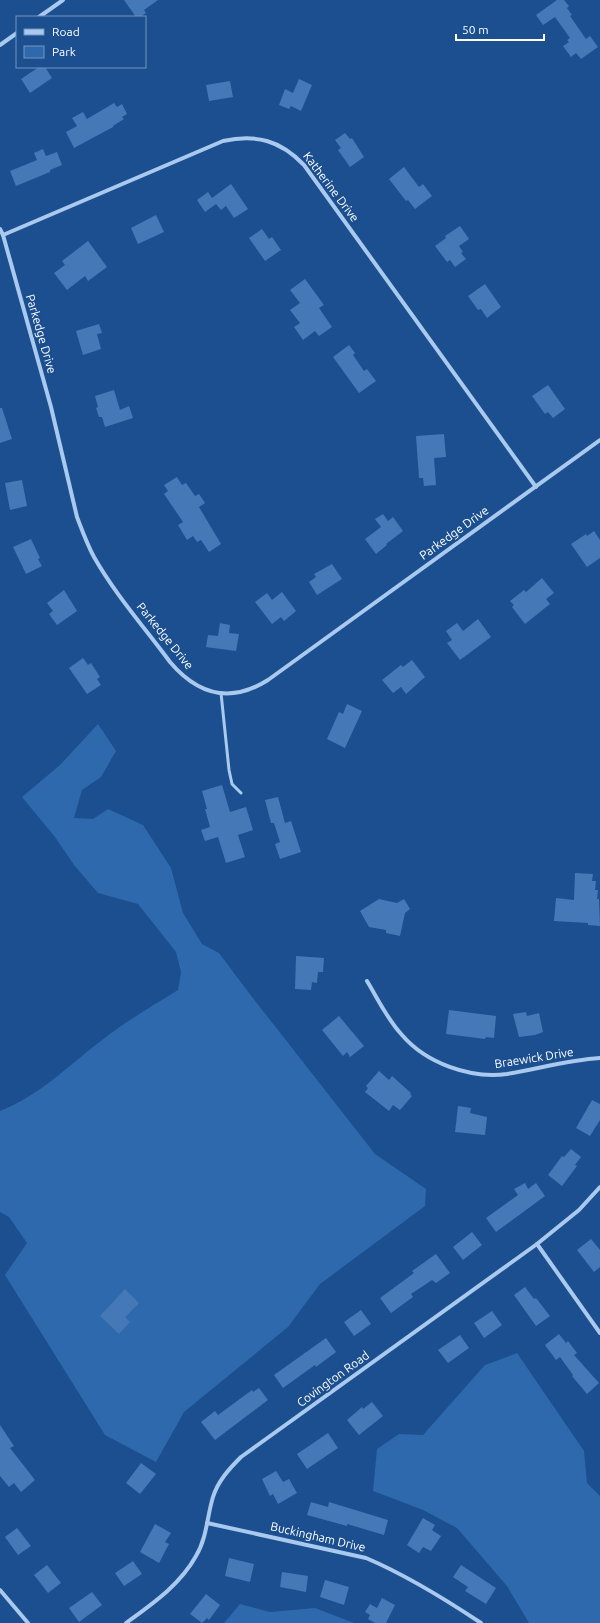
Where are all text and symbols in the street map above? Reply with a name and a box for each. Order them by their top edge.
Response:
legend [16,16,146,68]
scale bar [456,16,544,42]
text: 50 m [462,23,489,36]
text: Road [52,25,80,38]
text: Park [52,45,76,58]
street label: Katherine Drive [301,149,362,224]
street label: Parkedge Drive [24,293,59,375]
street label: Parkedge Drive [417,503,491,562]
street label: Parkedge Drive [135,600,196,672]
street label: Braewick Drive [493,1045,574,1070]
street label: Covington Road [294,1348,371,1409]
street label: Buckingham Drive [269,1519,367,1554]

